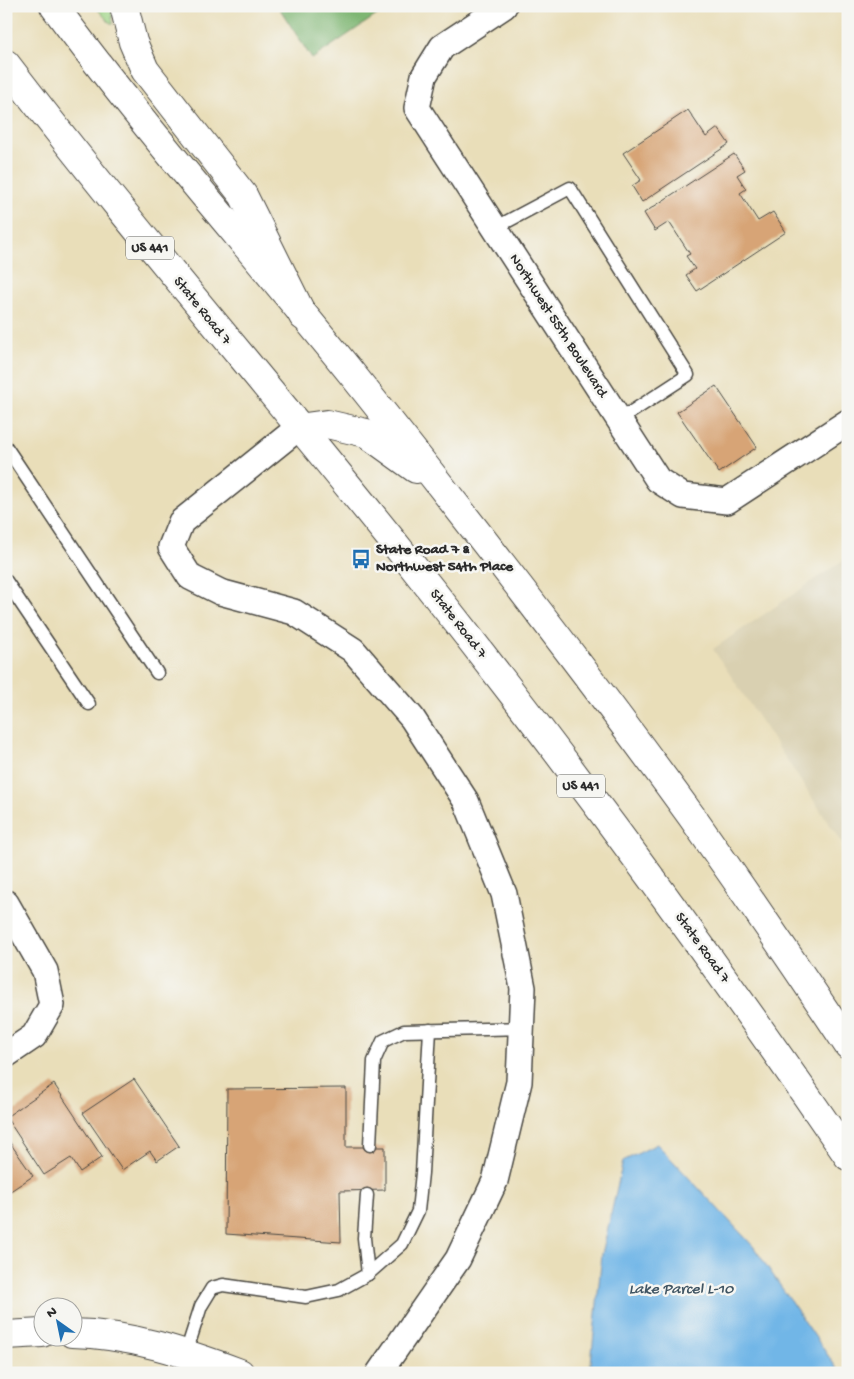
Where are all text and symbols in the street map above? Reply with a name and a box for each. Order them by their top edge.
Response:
road number: US 441 [126,237,174,260]
street label: Northwest 55th Boulevard [505,251,612,402]
street label: State Road 7 [169,273,236,350]
place label: State Road 7 & Northwest 54th Place [376,541,514,576]
bus stop icon: State Road 7 & Northwest 54th Place [350,548,372,570]
street label: State Road 7 [425,586,491,663]
road number: US 441 [557,774,605,798]
street label: State Road 7 [670,909,734,988]
water label: Lake Parcel L-10 [629,1281,734,1300]
north arrow [32,1296,82,1346]
text: N [44,1304,61,1323]

